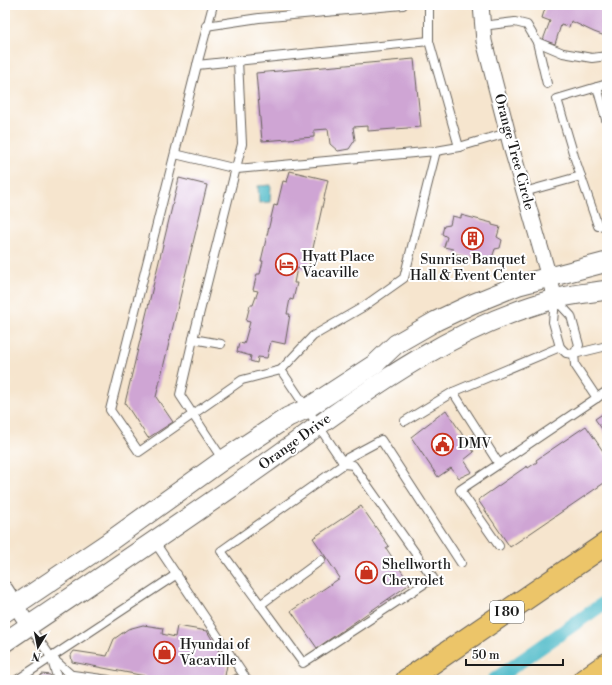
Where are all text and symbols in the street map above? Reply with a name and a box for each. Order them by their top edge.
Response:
street label: Orange Tree Circle [490,92,538,212]
building icon: Sunrise Banquet Hall & Event Center [460,225,486,251]
place label: Hyatt Place Vacaville [301,248,375,282]
place label: Sunrise Banquet Hall & Event Center [410,251,536,285]
hotel icon: Hyatt Place Vacaville [273,252,299,278]
street label: Orange Drive [255,410,335,474]
public building icon: DMV [430,431,456,457]
place label: DMV [458,435,492,453]
place label: Shellworth Chevrolet [382,556,452,590]
shop icon: Shellworth Chevrolet [353,560,379,586]
road number: I 80 [490,601,524,623]
north arrow [18,627,58,667]
place label: Hyundai of Vacaville [179,636,250,670]
shop icon: Hyundai of Vacaville [151,640,177,666]
scale bar [466,641,563,667]
text: N [31,648,42,664]
text: 50 m [472,648,500,663]

